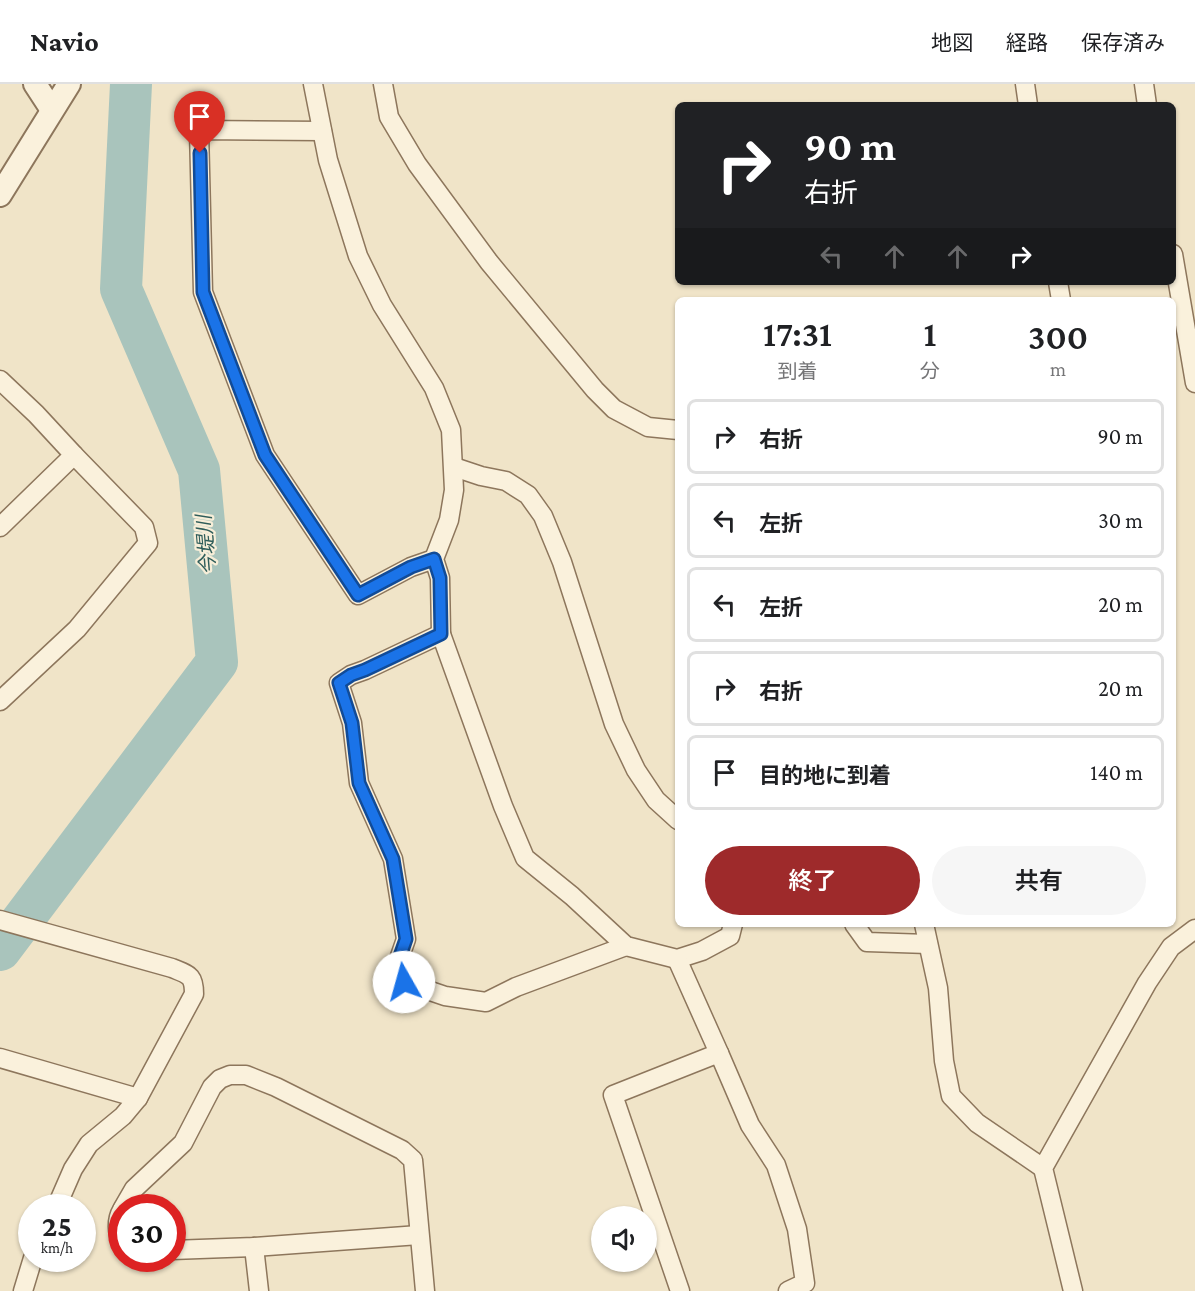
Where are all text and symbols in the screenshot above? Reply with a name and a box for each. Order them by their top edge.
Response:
text: Navio [30,26,99,57]
text: 地図 [931,31,973,55]
text: 経路 [1006,31,1048,55]
text: 保存済み [1081,31,1165,55]
pin [174,91,225,153]
icon: arrive [183,100,216,133]
text: 90 m [804,122,896,169]
icon: right [705,126,783,204]
text: 右折 [804,178,858,208]
icon: left [815,240,848,273]
icon: ahead [878,240,911,273]
icon: ahead [941,240,974,273]
icon: right [1004,240,1037,273]
text: 17:31 [763,314,832,354]
text: 1 [924,314,936,354]
text: 300 [1028,317,1088,357]
text: m [1050,358,1066,380]
text: 到着 [778,360,818,382]
text: 分 [920,360,940,382]
icon: right [708,420,741,453]
text: 90 m [1098,424,1143,449]
text: 右折 [759,427,803,452]
icon: left [708,504,741,537]
text: 30 m [1098,508,1143,533]
text: 左折 [759,511,803,536]
water label: 今堤川 [192,512,220,576]
icon: left [708,588,741,621]
text: 20 m [1098,592,1143,617]
text: 左折 [759,595,803,620]
icon: right [708,672,741,705]
text: 20 m [1098,676,1143,701]
text: 右折 [759,679,803,704]
icon: arrive [708,756,741,789]
text: 140 m [1090,760,1143,785]
text: 目的地に到着 [759,763,891,788]
button: 終了 [705,846,920,915]
button: 共有 [932,846,1146,915]
position arrow [372,950,436,1014]
speed limit sign: 30 [108,1194,186,1272]
map controls [591,1206,657,1272]
button: sound [591,1206,657,1272]
text: 25 [42,1209,72,1242]
text: km/h [41,1240,73,1256]

